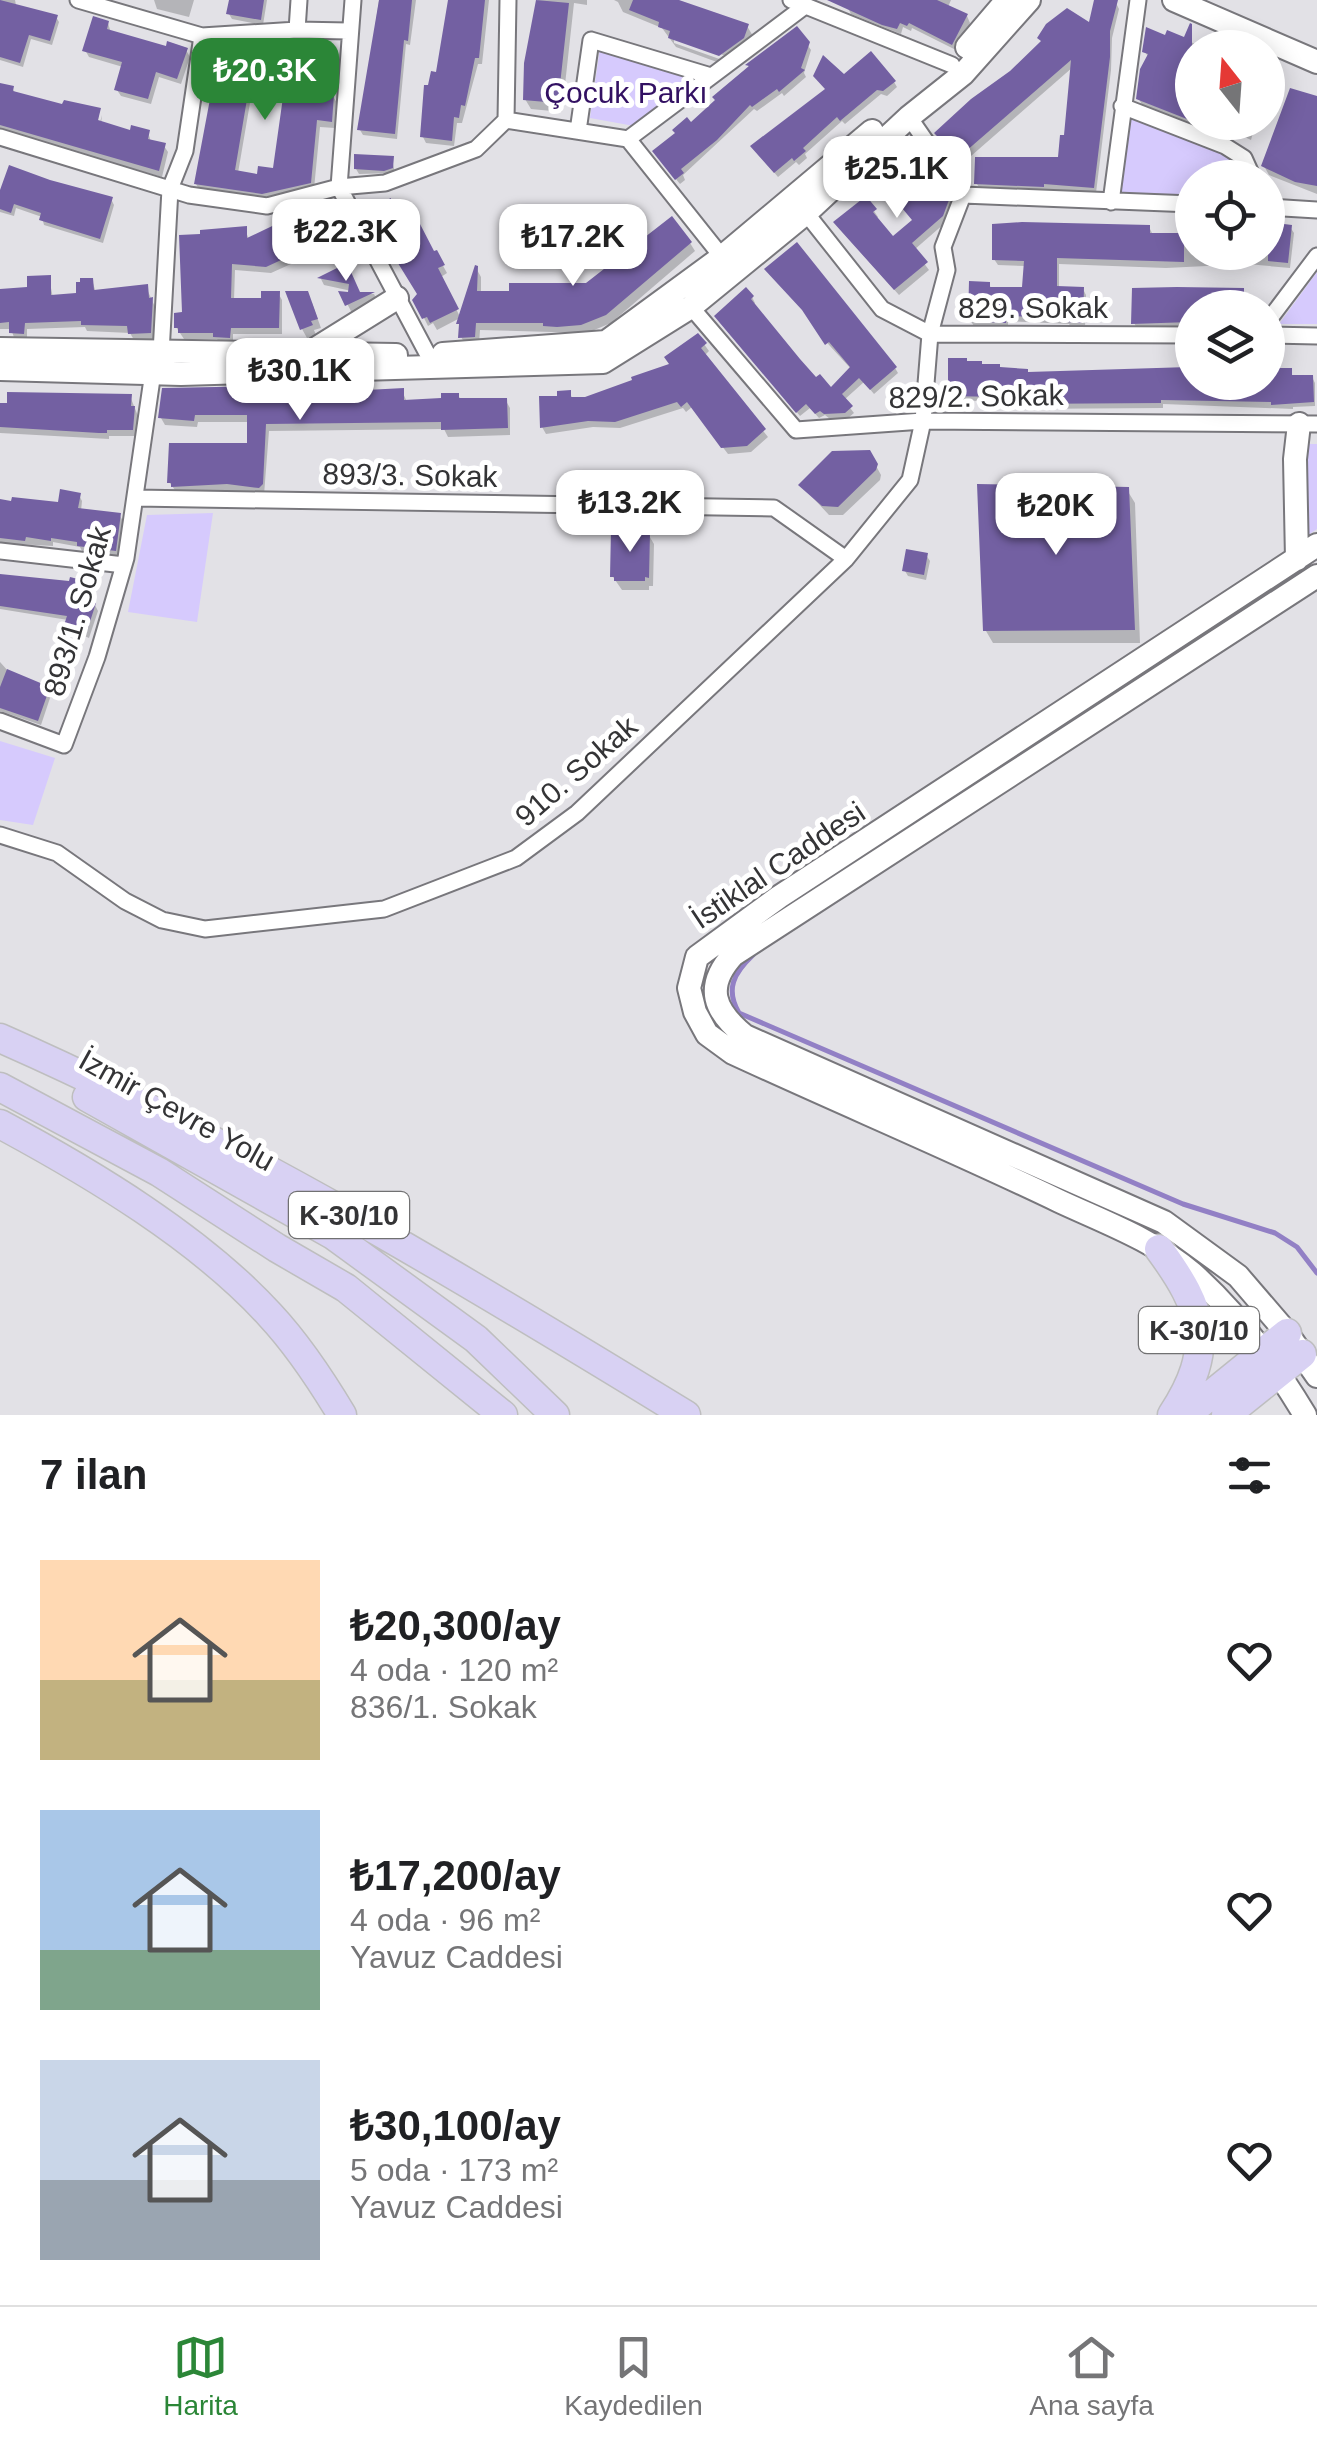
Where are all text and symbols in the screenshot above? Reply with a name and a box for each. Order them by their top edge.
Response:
north arrow [1175,30,1285,140]
map controls [1175,30,1285,400]
pin: ₺20.3K [184,38,346,123]
text: ₺20.3K [213,52,317,88]
park label: Çocuk Parkı [544,76,708,109]
pin: ₺25.1K [816,136,978,221]
text: ₺25.1K [845,150,949,186]
button: locate [1175,160,1285,270]
pin: ₺22.3K [265,199,427,284]
pin: ₺17.2K [492,204,654,289]
text: ₺22.3K [294,213,398,249]
text: ₺17.2K [521,218,625,254]
button: layers [1175,290,1285,400]
street label: 829. Sokak [958,291,1109,324]
pin: ₺30.1K [219,338,381,423]
text: ₺30.1K [248,352,352,388]
street label: 829/2. Sokak [888,378,1065,414]
street label: 893/3. Sokak [322,457,499,493]
pin: ₺13.2K [549,470,711,555]
pin: ₺20K [997,473,1115,558]
text: ₺13.2K [578,484,682,520]
text: ₺20K [1017,487,1095,523]
street label: 893/1. Sokak [37,521,117,700]
street label: 910. Sokak [509,709,644,833]
street label: İstiklal Caddesi [685,795,871,935]
street label: İzmir Çevre Yolu [73,1043,281,1177]
road number: K-30/10 [289,1192,409,1238]
road number: K-30/10 [1139,1307,1259,1353]
icon: filters [1222,1448,1277,1503]
text: 7 ilan [40,1451,147,1498]
icon: home [120,1600,240,1720]
text: ₺20,300/ay [350,1602,561,1649]
icon: heart [1222,1633,1277,1688]
text: 4 oda · 120 m² [350,1652,558,1688]
text: 836/1. Sokak [350,1689,537,1725]
icon: home [120,1850,240,1970]
text: ₺17,200/ay [350,1852,561,1899]
icon: heart [1222,1883,1277,1938]
text: 4 oda · 96 m² [350,1902,540,1938]
text: Yavuz Caddesi [350,1939,563,1975]
icon: home [120,2100,240,2220]
text: ₺30,100/ay [350,2102,561,2149]
icon: heart [1222,2133,1277,2188]
text: 5 oda · 173 m² [350,2152,558,2188]
text: Yavuz Caddesi [350,2189,563,2225]
tab: Harita [163,2330,238,2422]
tab: Kaydedilen [564,2330,703,2422]
tab: Ana sayfa [1029,2330,1154,2422]

